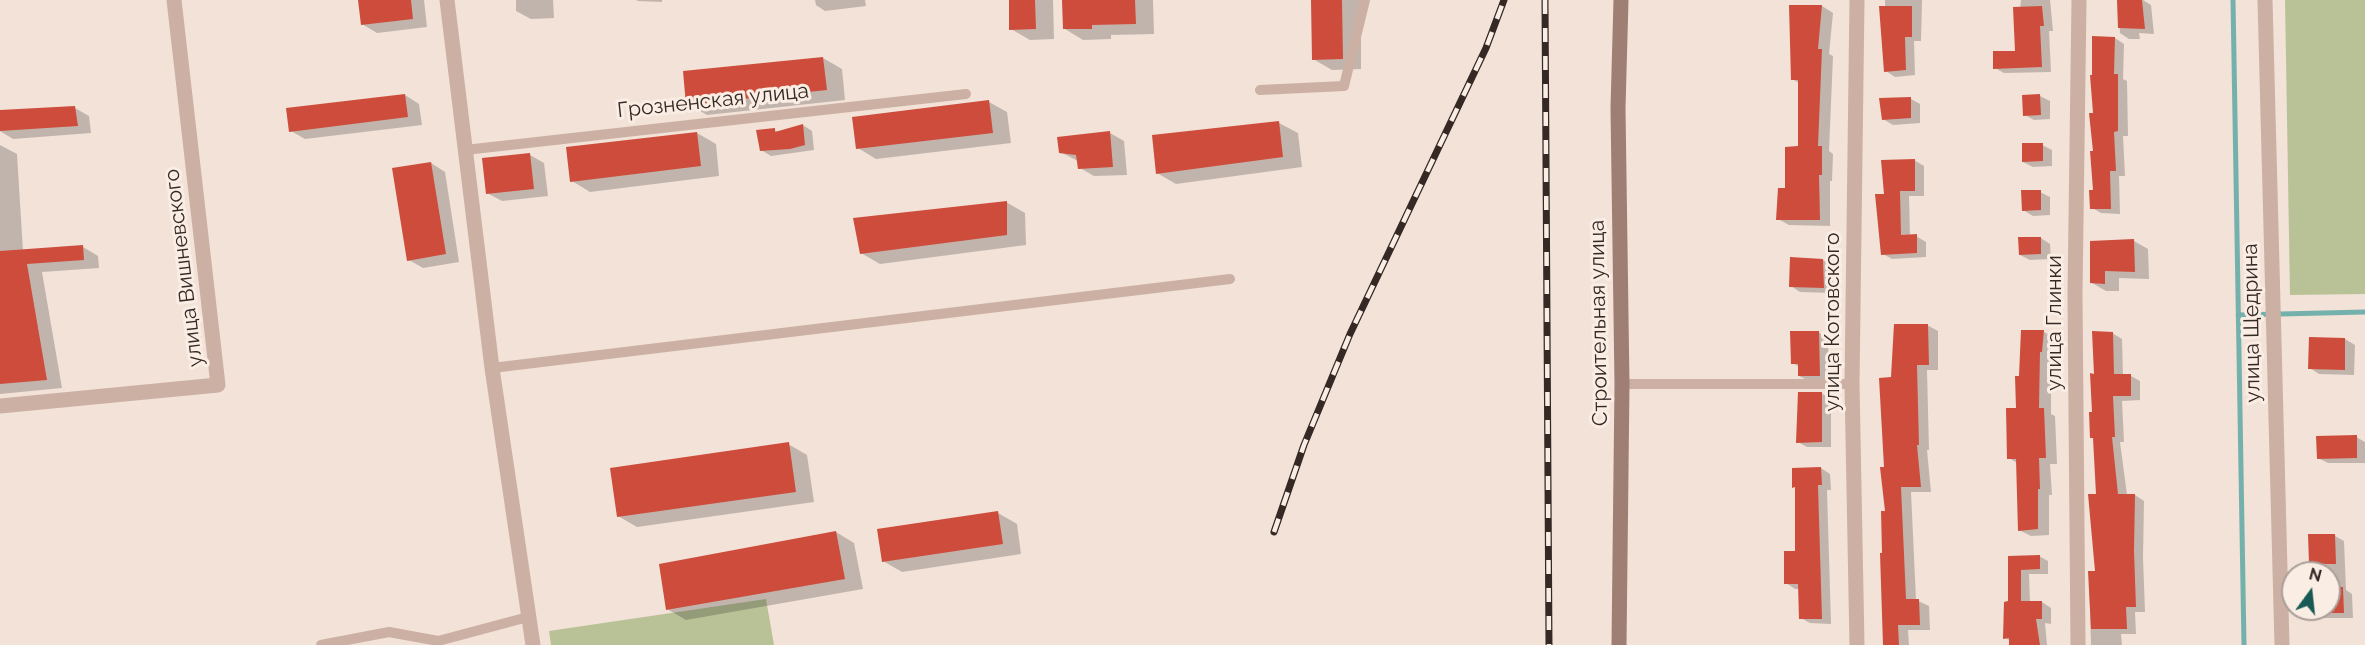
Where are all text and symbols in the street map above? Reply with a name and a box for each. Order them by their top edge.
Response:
street label: Грозненская улица [616,78,810,124]
street label: улица Вишневского [159,168,209,368]
street label: Строительная улица [1585,220,1613,426]
street label: улица Котовского [1820,232,1846,412]
street label: улица Щедрина [2238,243,2266,403]
street label: улица Глинки [2042,255,2068,391]
north arrow [2281,561,2341,621]
text: N [2307,564,2324,586]

